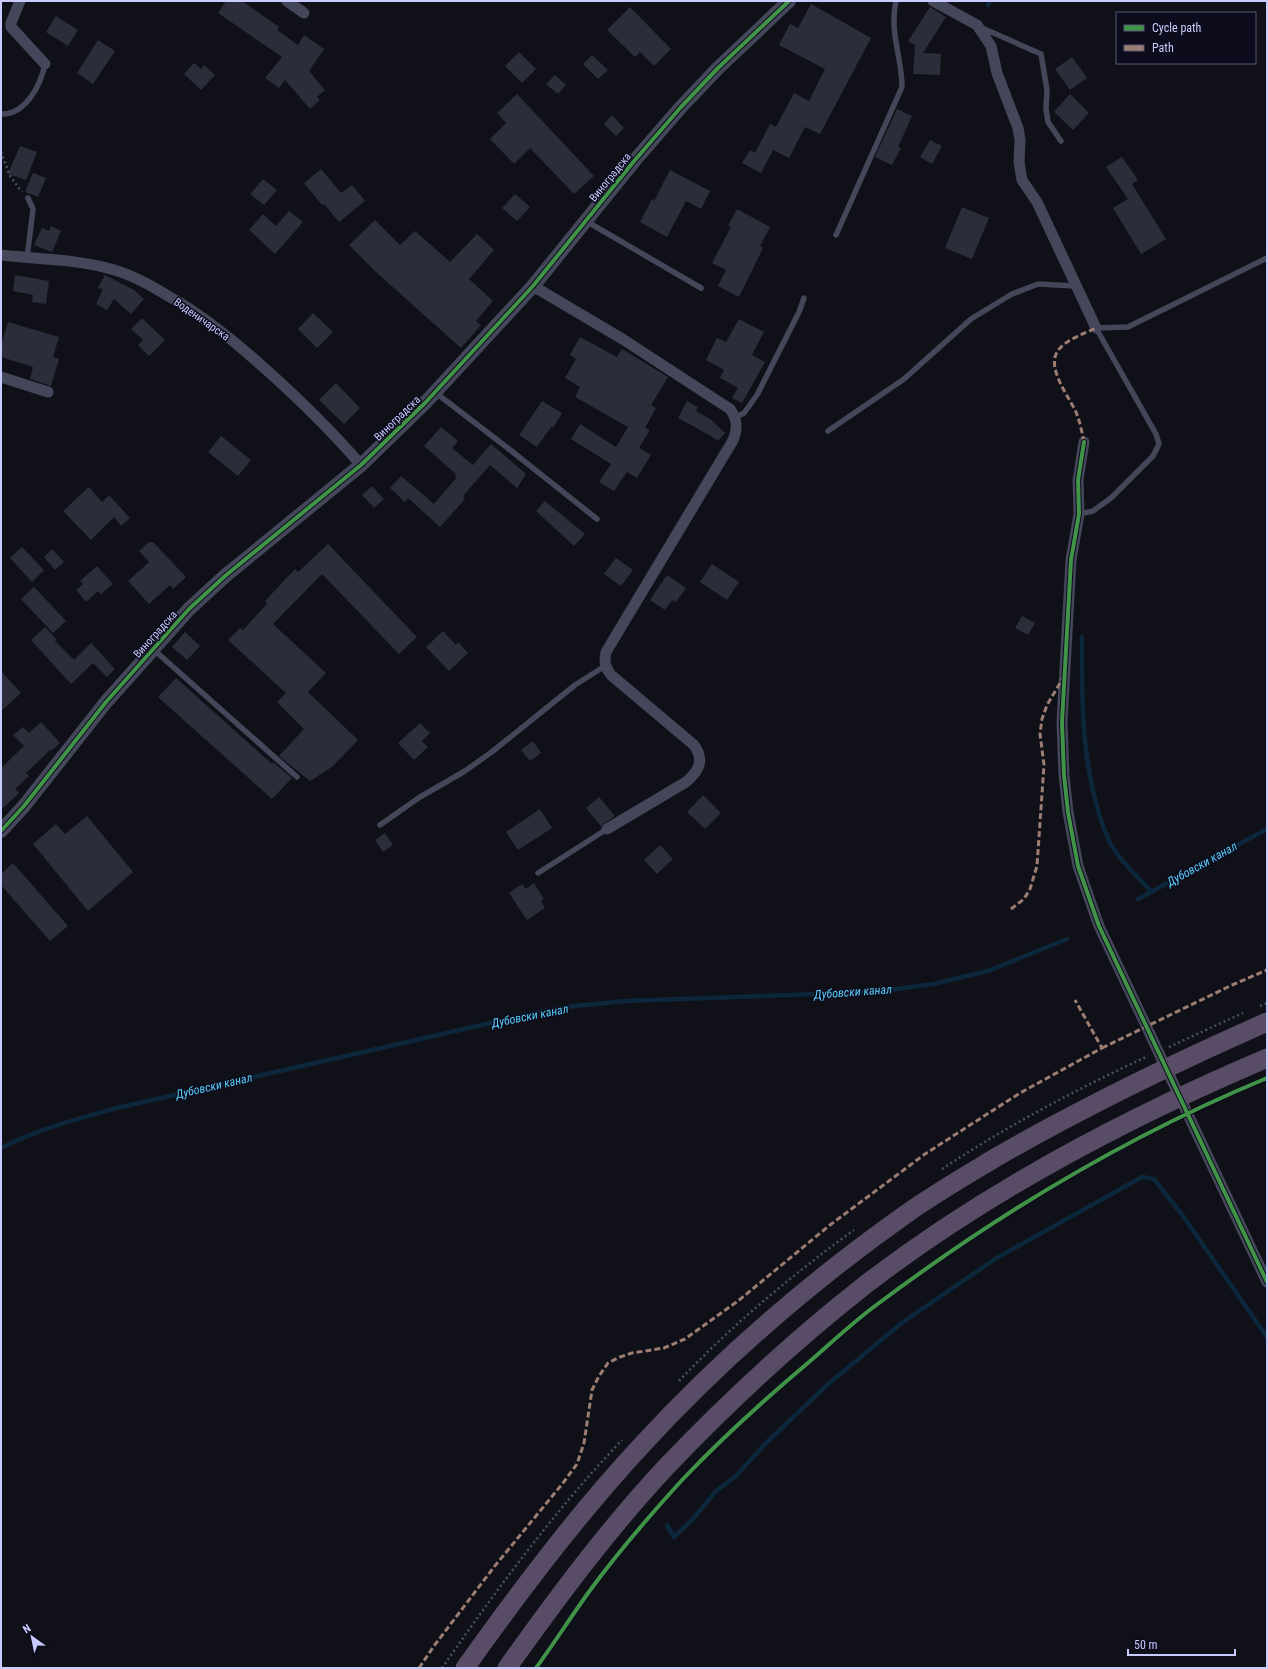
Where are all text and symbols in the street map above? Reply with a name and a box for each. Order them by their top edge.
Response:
legend [1116,12,1256,64]
text: Cycle path [1152,21,1202,35]
text: Path [1152,41,1174,55]
street label: Виноградска [587,150,634,204]
street label: Воденичарска [171,295,232,343]
street label: Виноградска [372,393,423,444]
street label: Виноградска [131,608,180,661]
water label: Дубовски канал [1164,839,1240,890]
water label: Дубовски канал [813,982,893,1002]
water label: Дубовски канал [489,1002,570,1031]
water label: Дубовски канал [173,1070,254,1102]
north arrow [12,1617,52,1657]
text: N [20,1622,33,1636]
scale bar [1128,1631,1235,1657]
text: 50 m [1134,1638,1158,1652]

